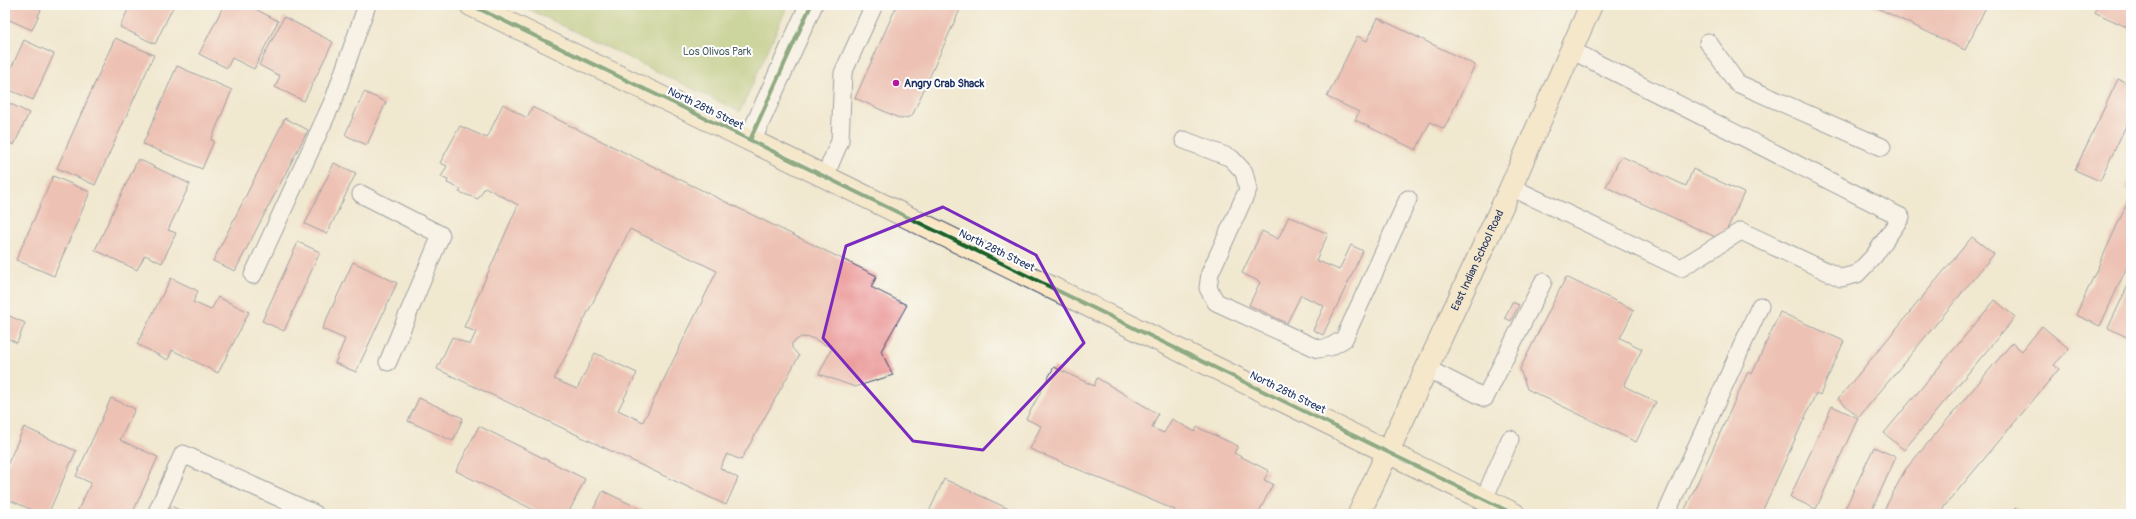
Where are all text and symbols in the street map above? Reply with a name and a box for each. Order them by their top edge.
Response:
park label: Los Olivos Park [683,45,752,58]
place label: Angry Crab Shack [904,77,985,90]
marker: Angry Crab Shack [891,78,901,88]
street label: North 28th Street [666,84,746,133]
street label: East Indian School Road [1448,208,1506,313]
street label: North 28th Street [957,226,1037,275]
street label: North 28th Street [1248,368,1328,417]

